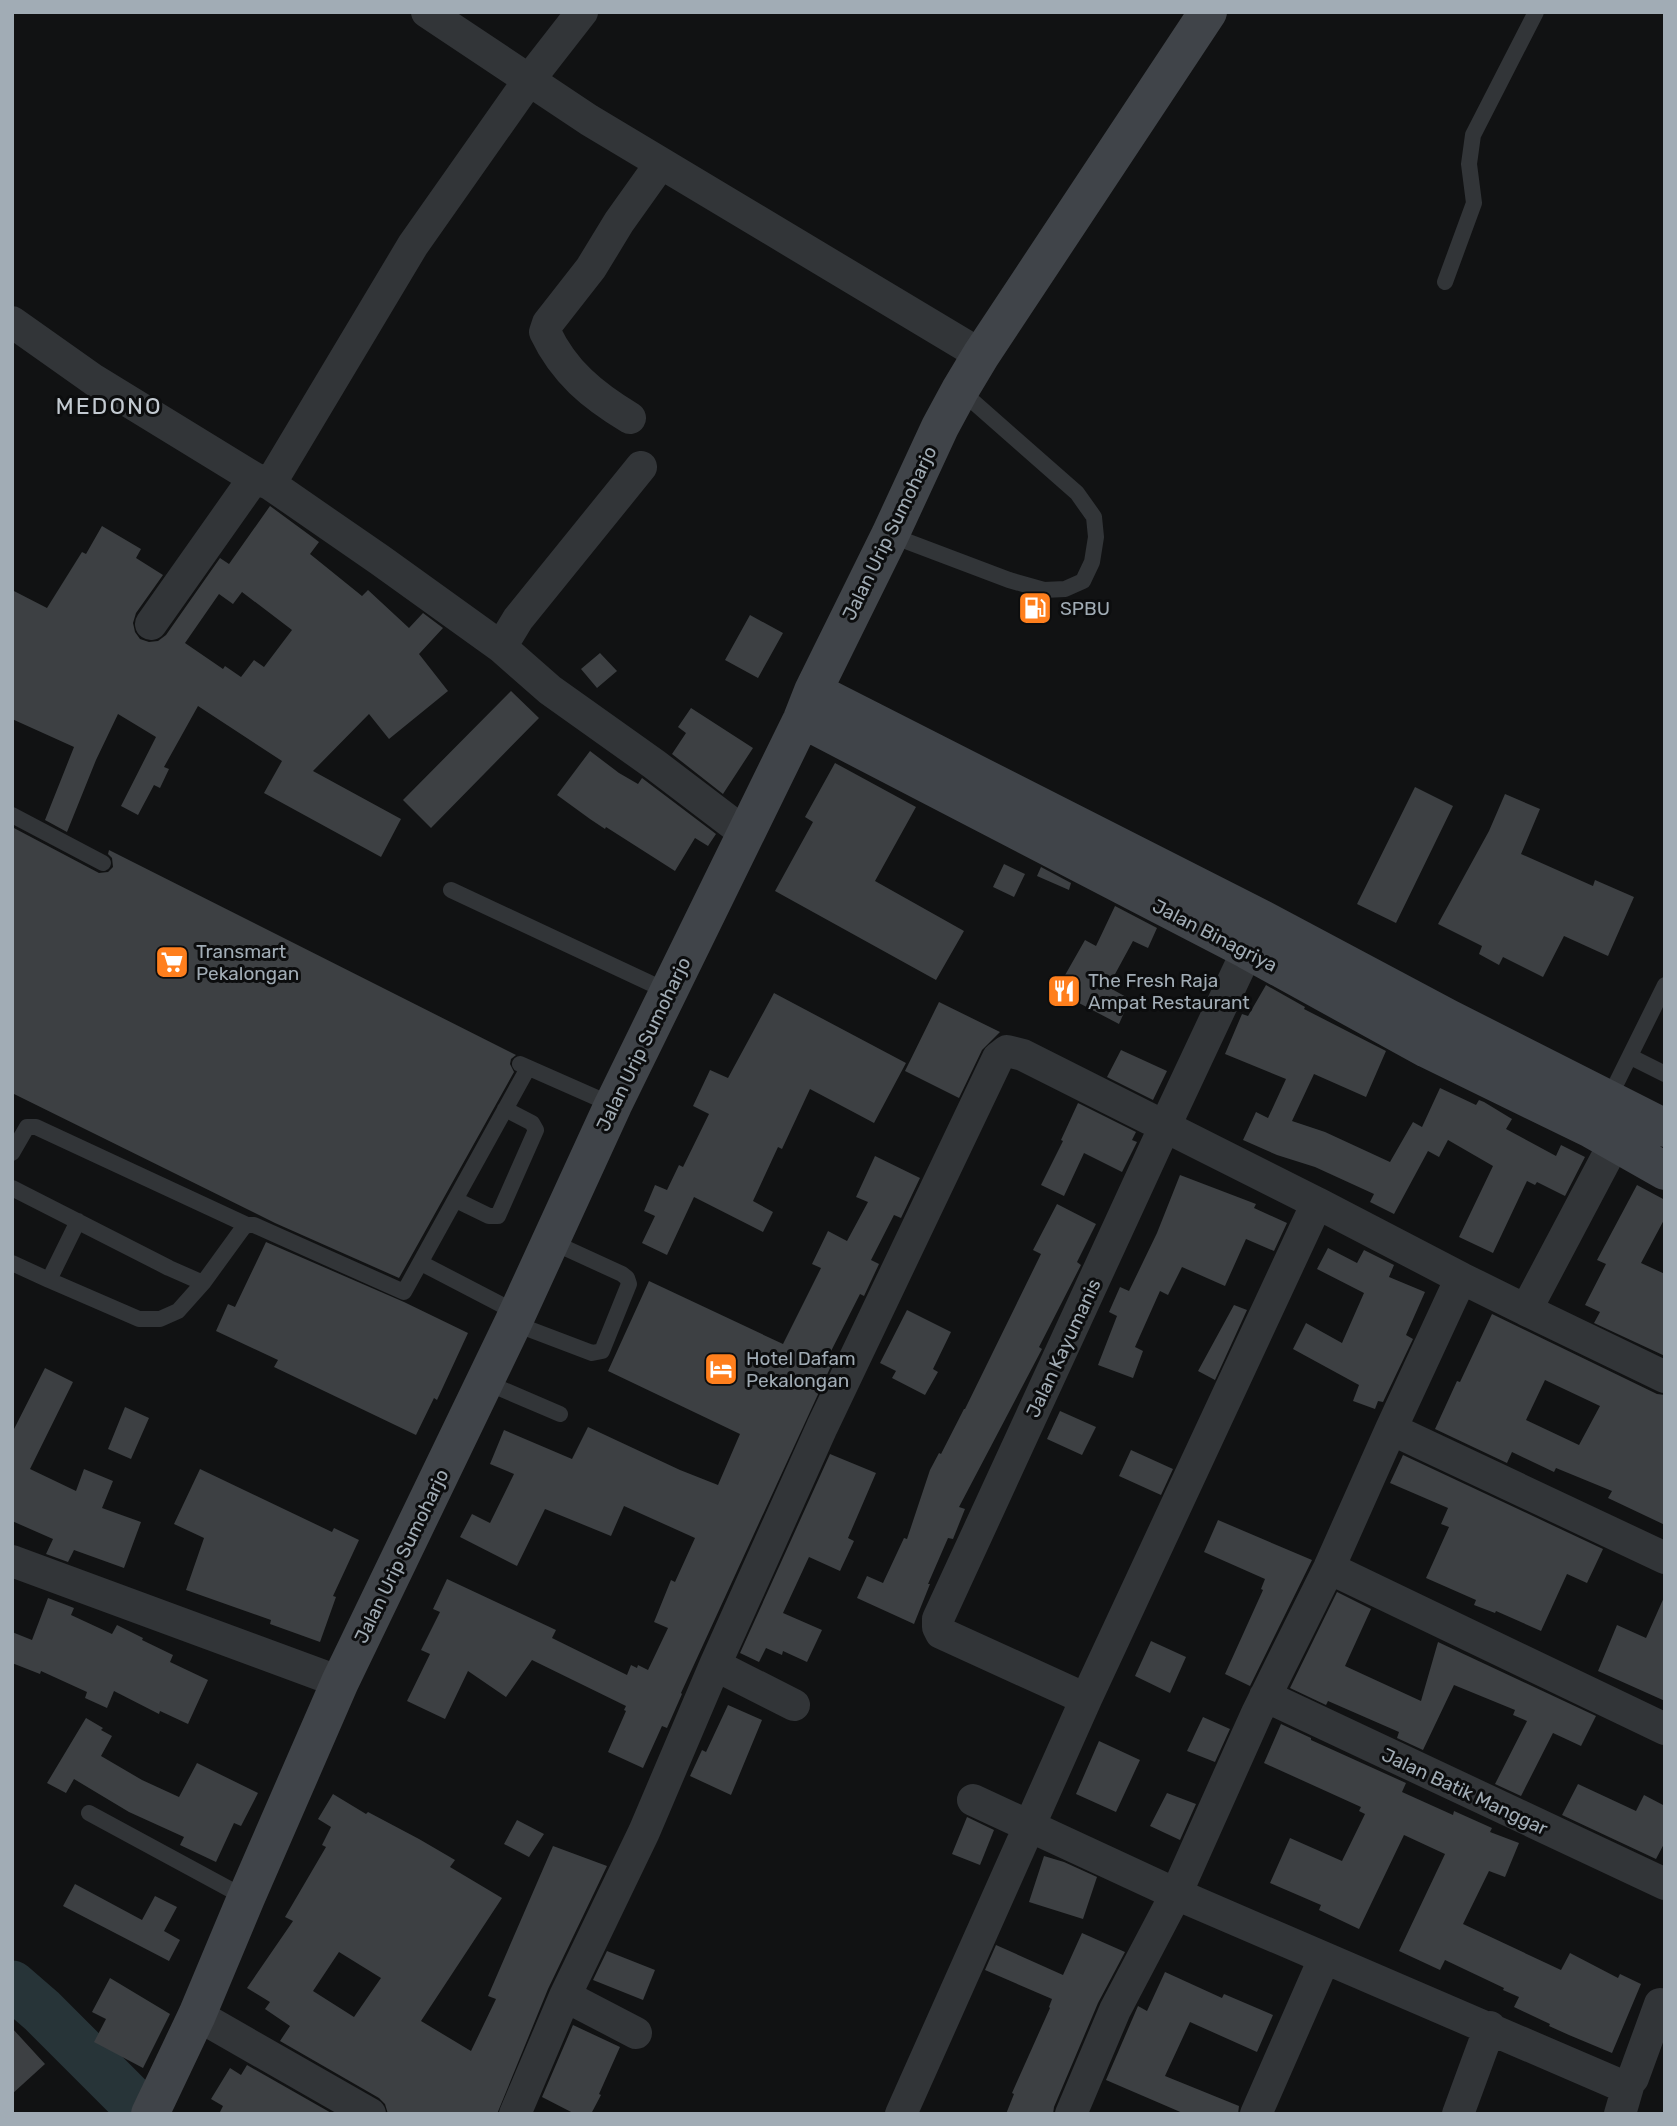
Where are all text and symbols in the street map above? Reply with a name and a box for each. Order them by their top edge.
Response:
district label: MEDONO [55,392,163,420]
street label: Jalan Urip Sumoharjo [837,442,942,624]
fuel station icon: SPBU [1016,589,1054,627]
place label: SPBU [1060,597,1110,620]
street label: Jalan Binagriya [1149,894,1281,977]
place label: Transmart Pekalongan [196,940,299,985]
supermarket icon: Transmart Pekalongan [153,943,191,981]
street label: Jalan Urip Sumoharjo [591,953,696,1135]
place label: The Fresh Raja Ampat Restaurant [1088,969,1250,1014]
restaurant icon: The Fresh Raja Ampat Restaurant [1045,972,1083,1010]
street label: Jalan Kayumanis [1021,1275,1106,1421]
place label: Hotel Dafam Pekalongan [746,1347,856,1392]
hotel icon: Hotel Dafam Pekalongan [702,1350,740,1388]
street label: Jalan Urip Sumoharjo [349,1465,454,1647]
street label: Jalan Batik Manggar [1378,1743,1552,1840]

